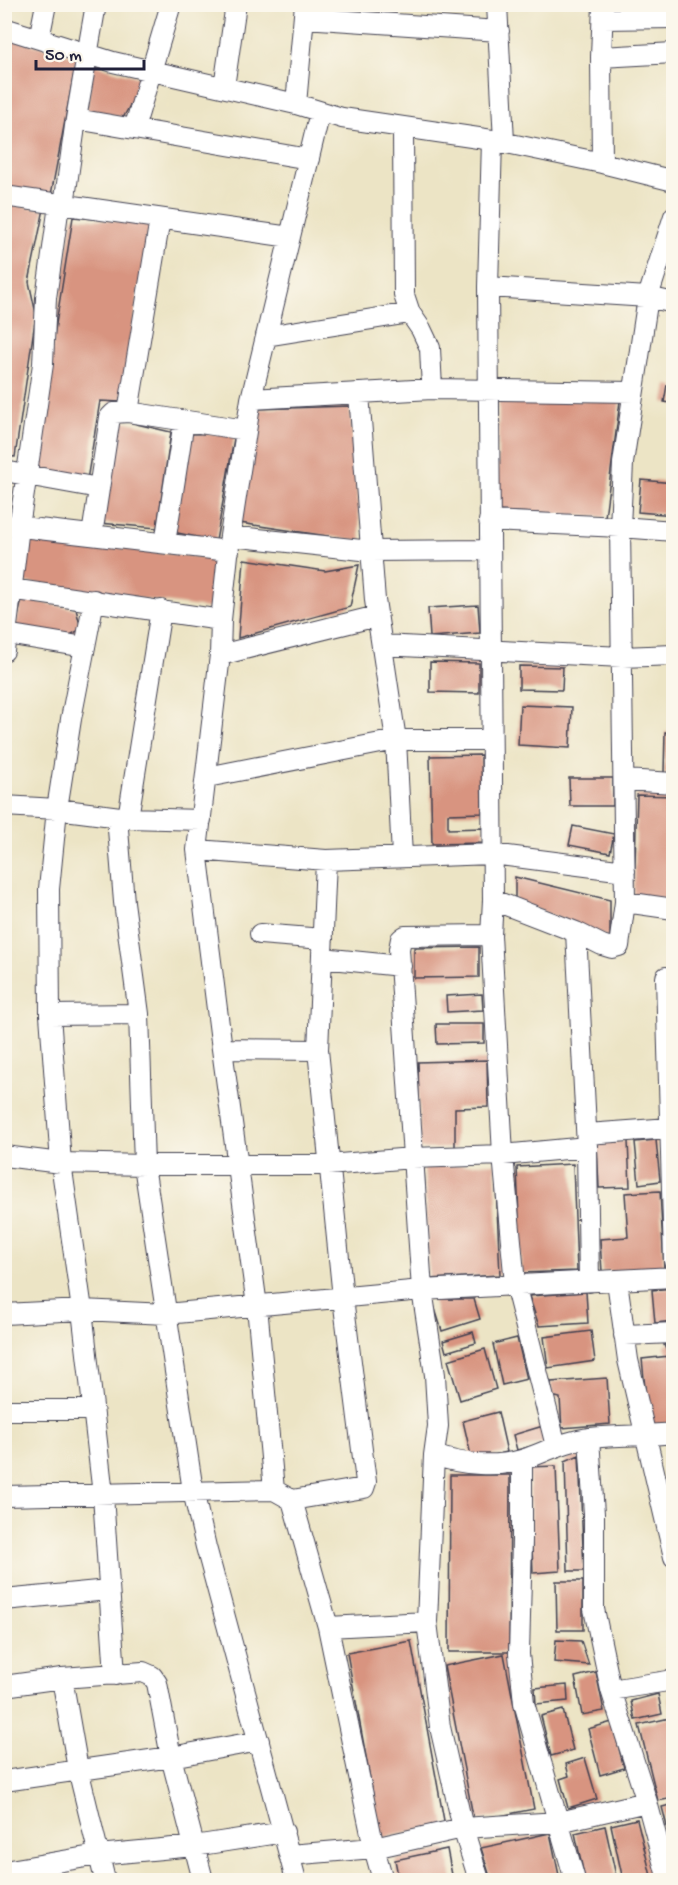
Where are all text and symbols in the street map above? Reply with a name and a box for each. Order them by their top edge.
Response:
scale bar [36,33,144,71]
text: 50 m [45,46,82,67]

